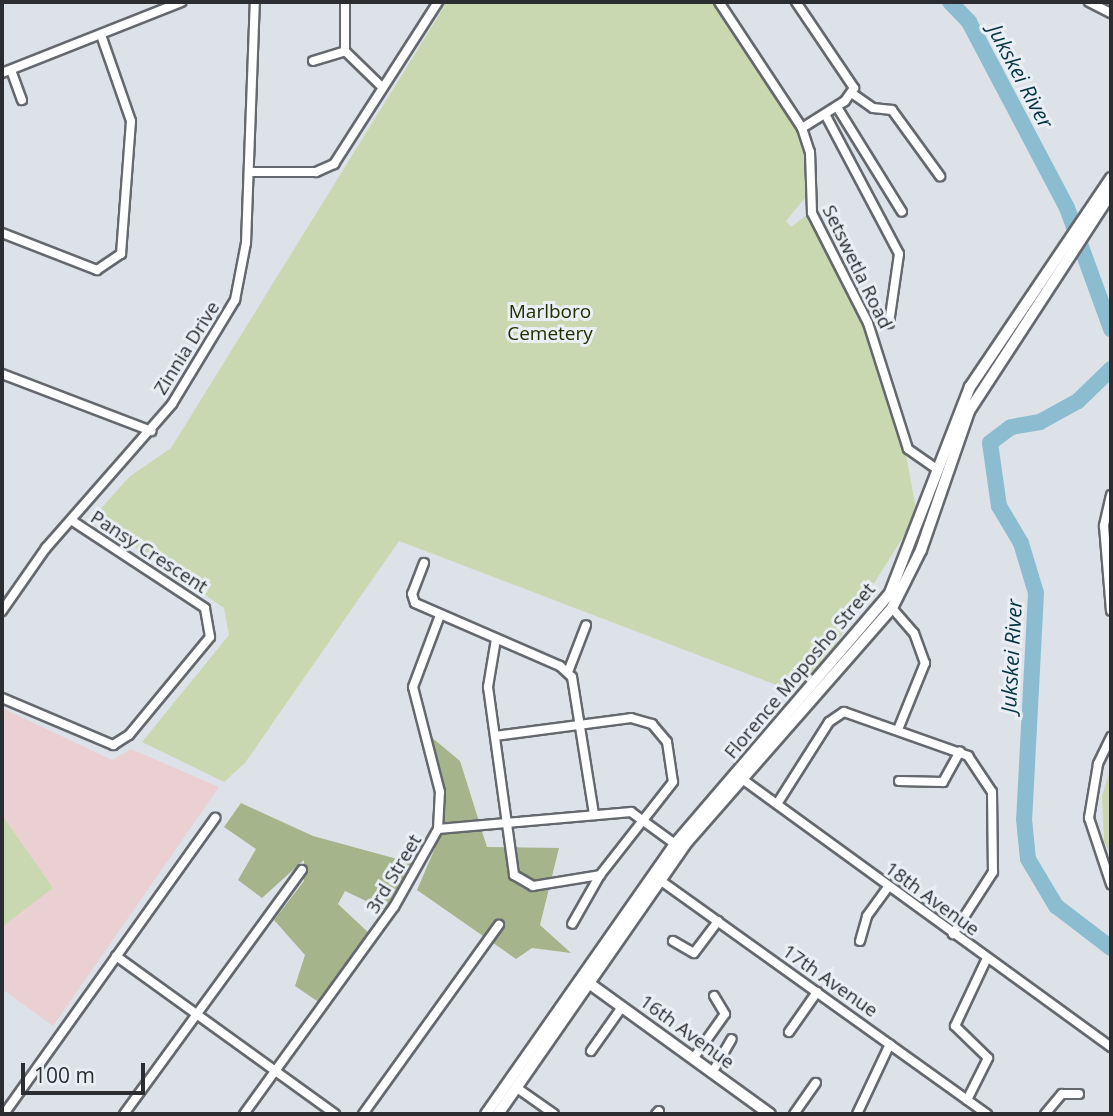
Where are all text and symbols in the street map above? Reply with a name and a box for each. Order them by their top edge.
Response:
water label: Jukskei River [983,20,1059,132]
street label: Setswetla Road [817,201,897,333]
street label: Zinnia Drive [149,297,225,399]
park label: Marlboro Cemetery [507,301,593,345]
street label: Pansy Crescent [86,506,212,598]
street label: Florence Moposho Street [720,578,880,764]
water label: Jukskei River [995,598,1027,714]
street label: 3rd Street [362,830,426,918]
street label: 18th Avenue [880,857,984,941]
street label: 17th Avenue [778,940,882,1022]
street label: 16th Avenue [635,990,739,1074]
scale bar [24,1050,149,1094]
text: 100 m [34,1061,95,1089]

